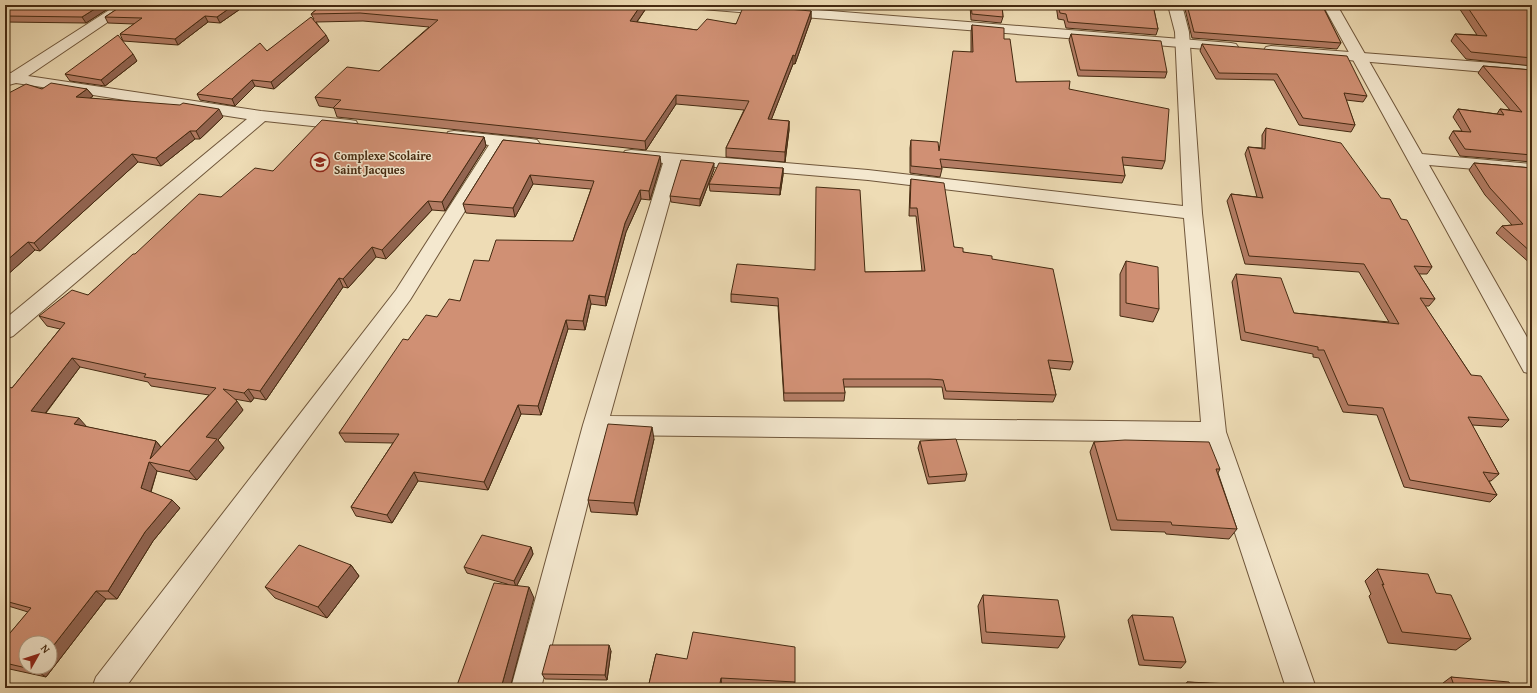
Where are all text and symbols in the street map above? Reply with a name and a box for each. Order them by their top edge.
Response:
place label: Complexe Scolaire Saint Jacques [334,147,432,178]
school or university icon: Complexe Scolaire Saint Jacques [309,151,331,173]
north arrow [18,635,58,675]
text: N [37,641,55,657]

